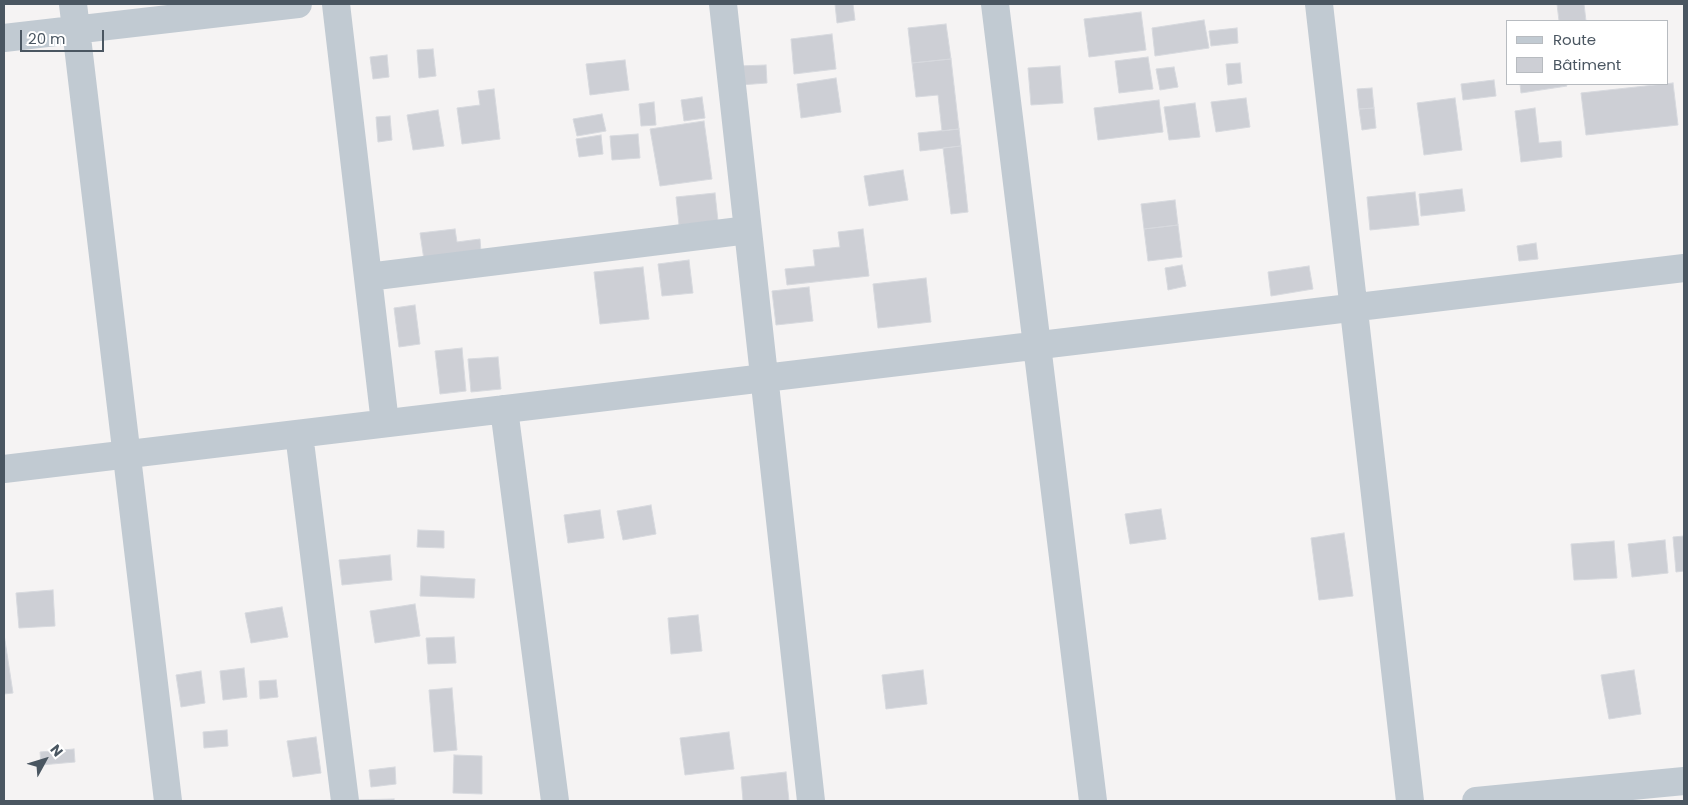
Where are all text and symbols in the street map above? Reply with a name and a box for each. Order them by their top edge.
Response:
scale bar [22,20,106,52]
legend [1506,20,1668,85]
text: 20 m [28,28,66,49]
text: Route [1553,29,1596,50]
text: Bâtiment [1553,54,1621,75]
north arrow [20,735,70,785]
text: N [46,740,68,761]

